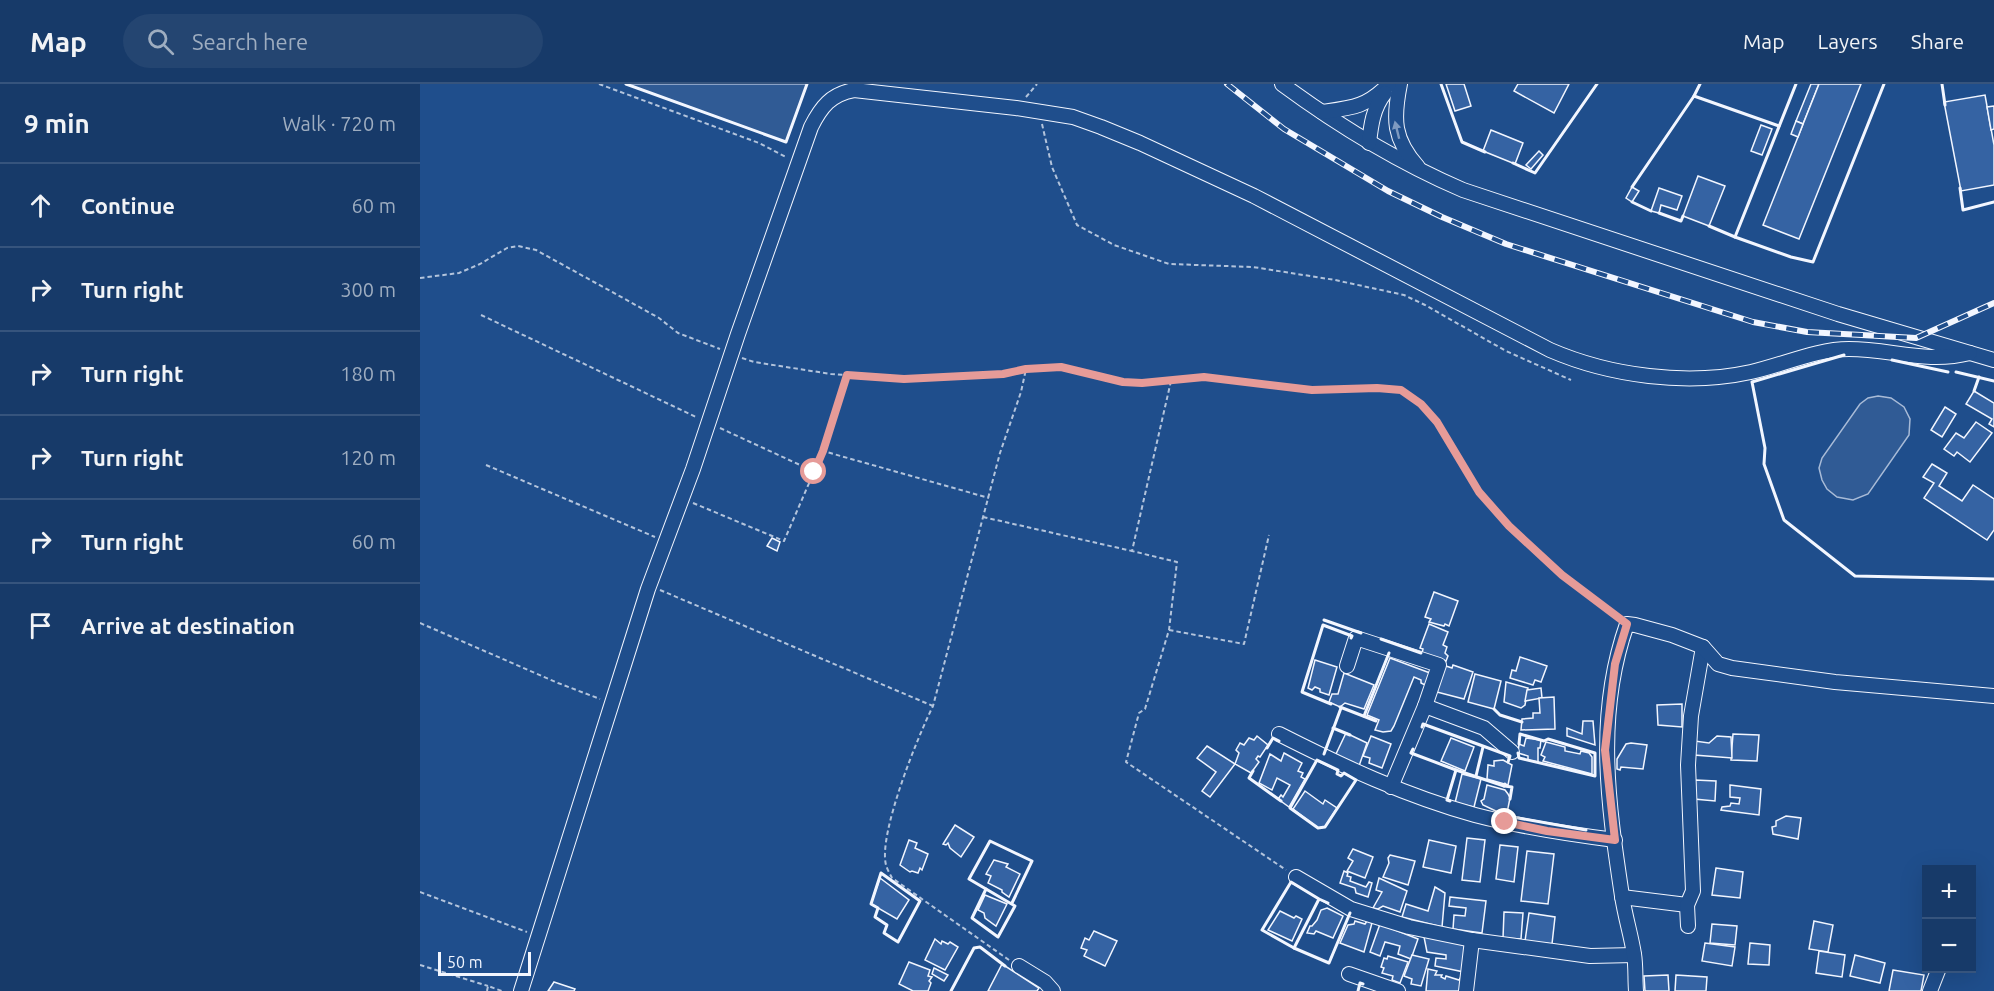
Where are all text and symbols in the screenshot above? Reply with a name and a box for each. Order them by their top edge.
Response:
search box [123,14,543,68]
icon: search [144,25,177,58]
text: Map [30,26,87,57]
text: Search here [192,29,308,54]
text: Map [1743,29,1784,53]
text: Layers [1817,29,1878,53]
text: Share [1911,29,1964,53]
text: 9 min [24,109,90,138]
text: Walk · 720 m [283,112,396,135]
one-way arrow [1392,121,1402,140]
icon: ahead [24,189,57,222]
text: Continue [81,193,175,218]
text: 60 m [352,194,396,217]
icon: right [24,273,57,306]
text: Turn right [81,277,183,302]
text: 300 m [340,278,396,301]
icon: right [24,357,57,390]
text: Turn right [81,361,183,386]
text: 180 m [340,362,396,385]
icon: right [24,441,57,474]
text: Turn right [81,445,183,470]
text: 120 m [340,446,396,469]
route start [800,458,826,484]
icon: right [24,525,57,558]
text: Turn right [81,529,183,554]
text: 60 m [352,530,396,553]
icon: arrive [24,609,57,642]
text: Arrive at destination [81,613,295,638]
route end [1491,808,1517,834]
map controls [1922,865,1976,973]
button: + [1922,865,1976,919]
button: − [1922,919,1976,973]
scale bar [438,949,531,976]
text: 50 m [447,953,483,971]

